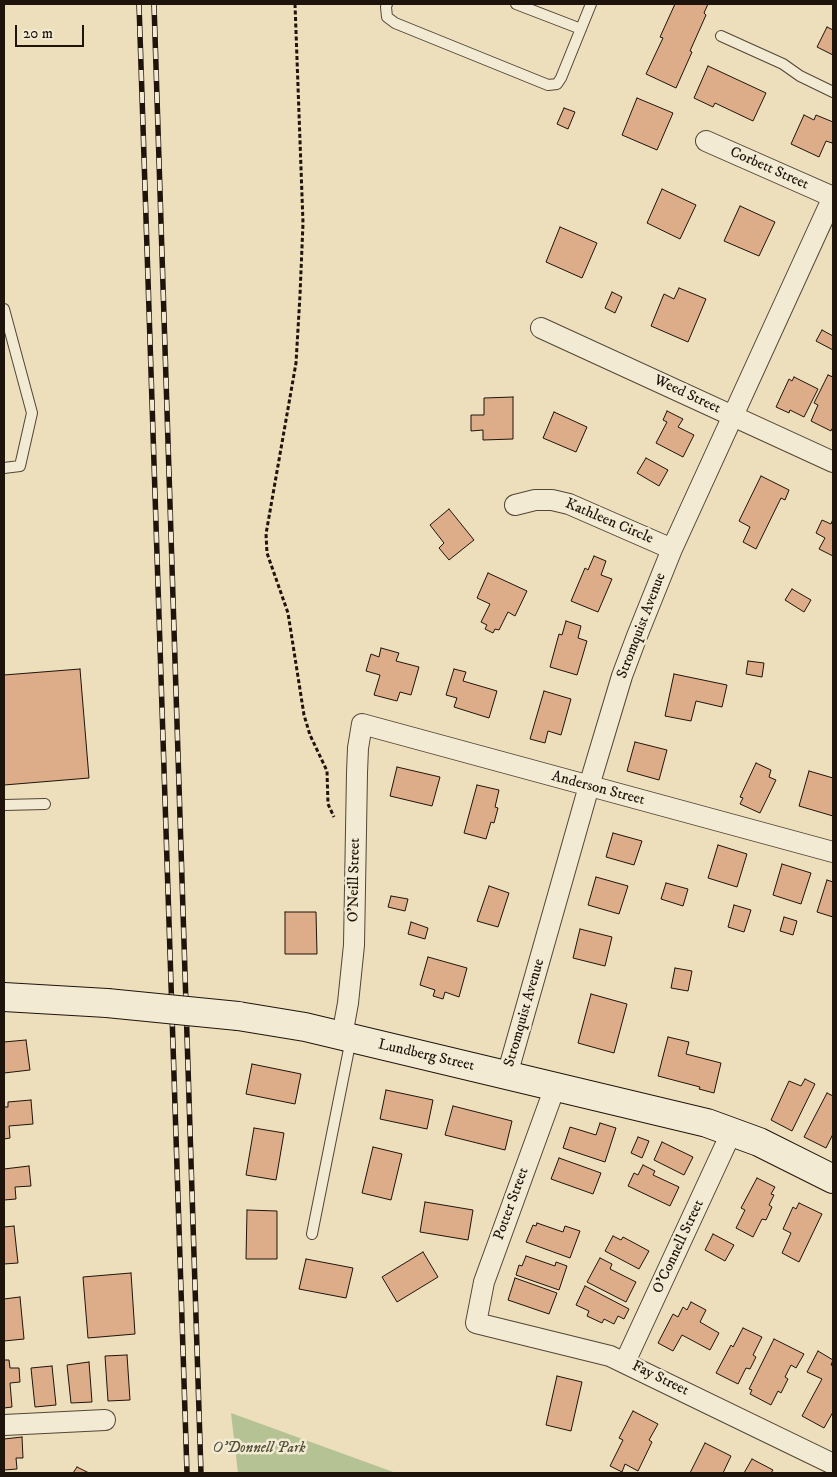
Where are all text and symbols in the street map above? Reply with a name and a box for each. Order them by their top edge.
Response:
scale bar [18,15,86,47]
text: 20 m [23,24,53,43]
street label: Corbett Street [727,144,811,194]
street label: Weed Street [651,372,723,418]
street label: Kathleen Circle [562,495,656,549]
street label: Stromquist Avenue [614,571,670,681]
street label: Anderson Street [550,768,646,810]
street label: O'Neill Street [345,838,365,922]
street label: Stromquist Avenue [501,957,549,1069]
street label: Lundberg Street [376,1036,476,1076]
street label: Potter Street [491,1165,533,1243]
street label: O'Connell Street [649,1197,709,1297]
street label: Fay Street [629,1358,691,1400]
park label: O'Donnell Park [212,1440,306,1458]

